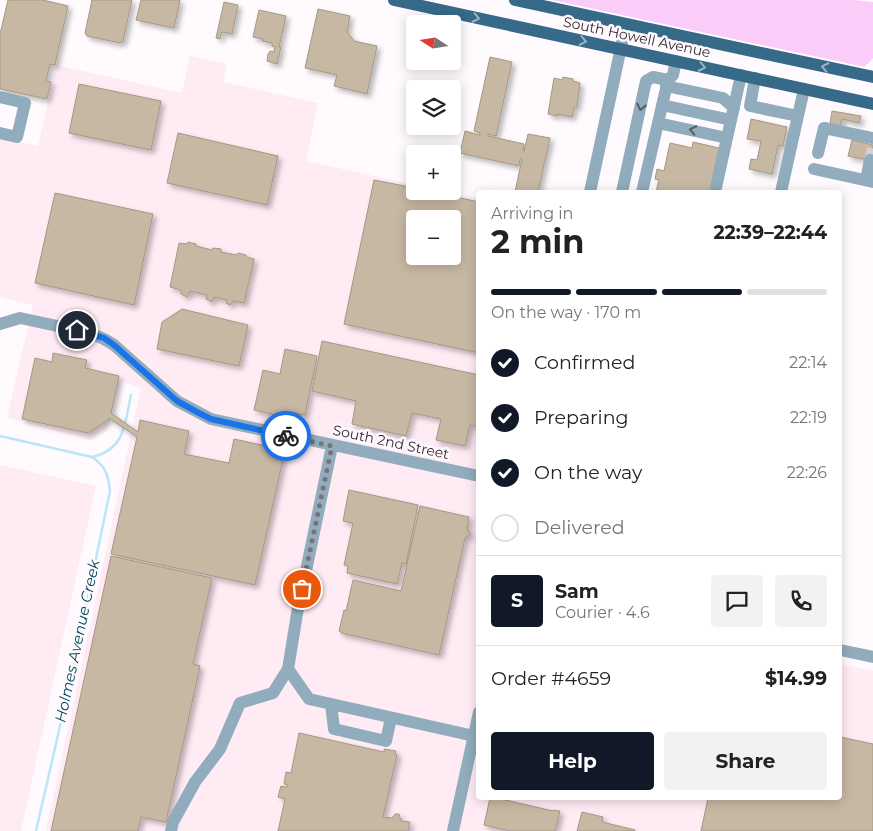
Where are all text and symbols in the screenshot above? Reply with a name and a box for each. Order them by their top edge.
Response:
one-way arrow [472,12,481,23]
street label: South Howell Avenue [562,13,712,61]
north arrow [406,15,461,70]
map controls [406,15,461,265]
one-way arrow [579,35,588,46]
one-way arrow [698,61,707,72]
one-way arrow [821,62,830,73]
button: layers [406,80,461,135]
one-way arrow [636,102,647,111]
one-way arrow [688,126,697,136]
button: + [406,145,461,200]
text: Arriving in [491,204,573,223]
button: − [406,210,461,265]
text: 22:39–22:44 [713,221,827,244]
text: 2 min [491,222,584,261]
text: On the way · 170 m [491,303,641,322]
pin [56,309,98,351]
icon: home [63,316,91,344]
icon: check [491,349,519,377]
text: Confirmed [534,351,635,374]
text: 22:14 [789,353,827,372]
icon: check [491,404,519,432]
text: Preparing [534,406,629,429]
text: 22:19 [790,408,827,427]
courier [261,411,311,461]
street label: South 2nd Street [331,421,451,463]
icon: bike [272,422,300,450]
icon: check [491,459,519,487]
text: On the way [534,461,642,484]
text: 22:26 [787,463,827,482]
text: Delivered [534,516,625,539]
water label: Holmes Avenue Creek [50,557,104,724]
pin [281,568,323,610]
icon: bag [288,575,316,603]
button: chat [711,575,763,627]
button: phone [775,575,827,627]
text: Sam [555,580,599,603]
text: S [511,589,523,612]
text: Courier · 4.6 [555,603,650,622]
text: Order #4659 [491,667,611,690]
text: $14.99 [765,667,827,690]
button: Help [491,732,654,790]
button: Share [664,732,827,790]

